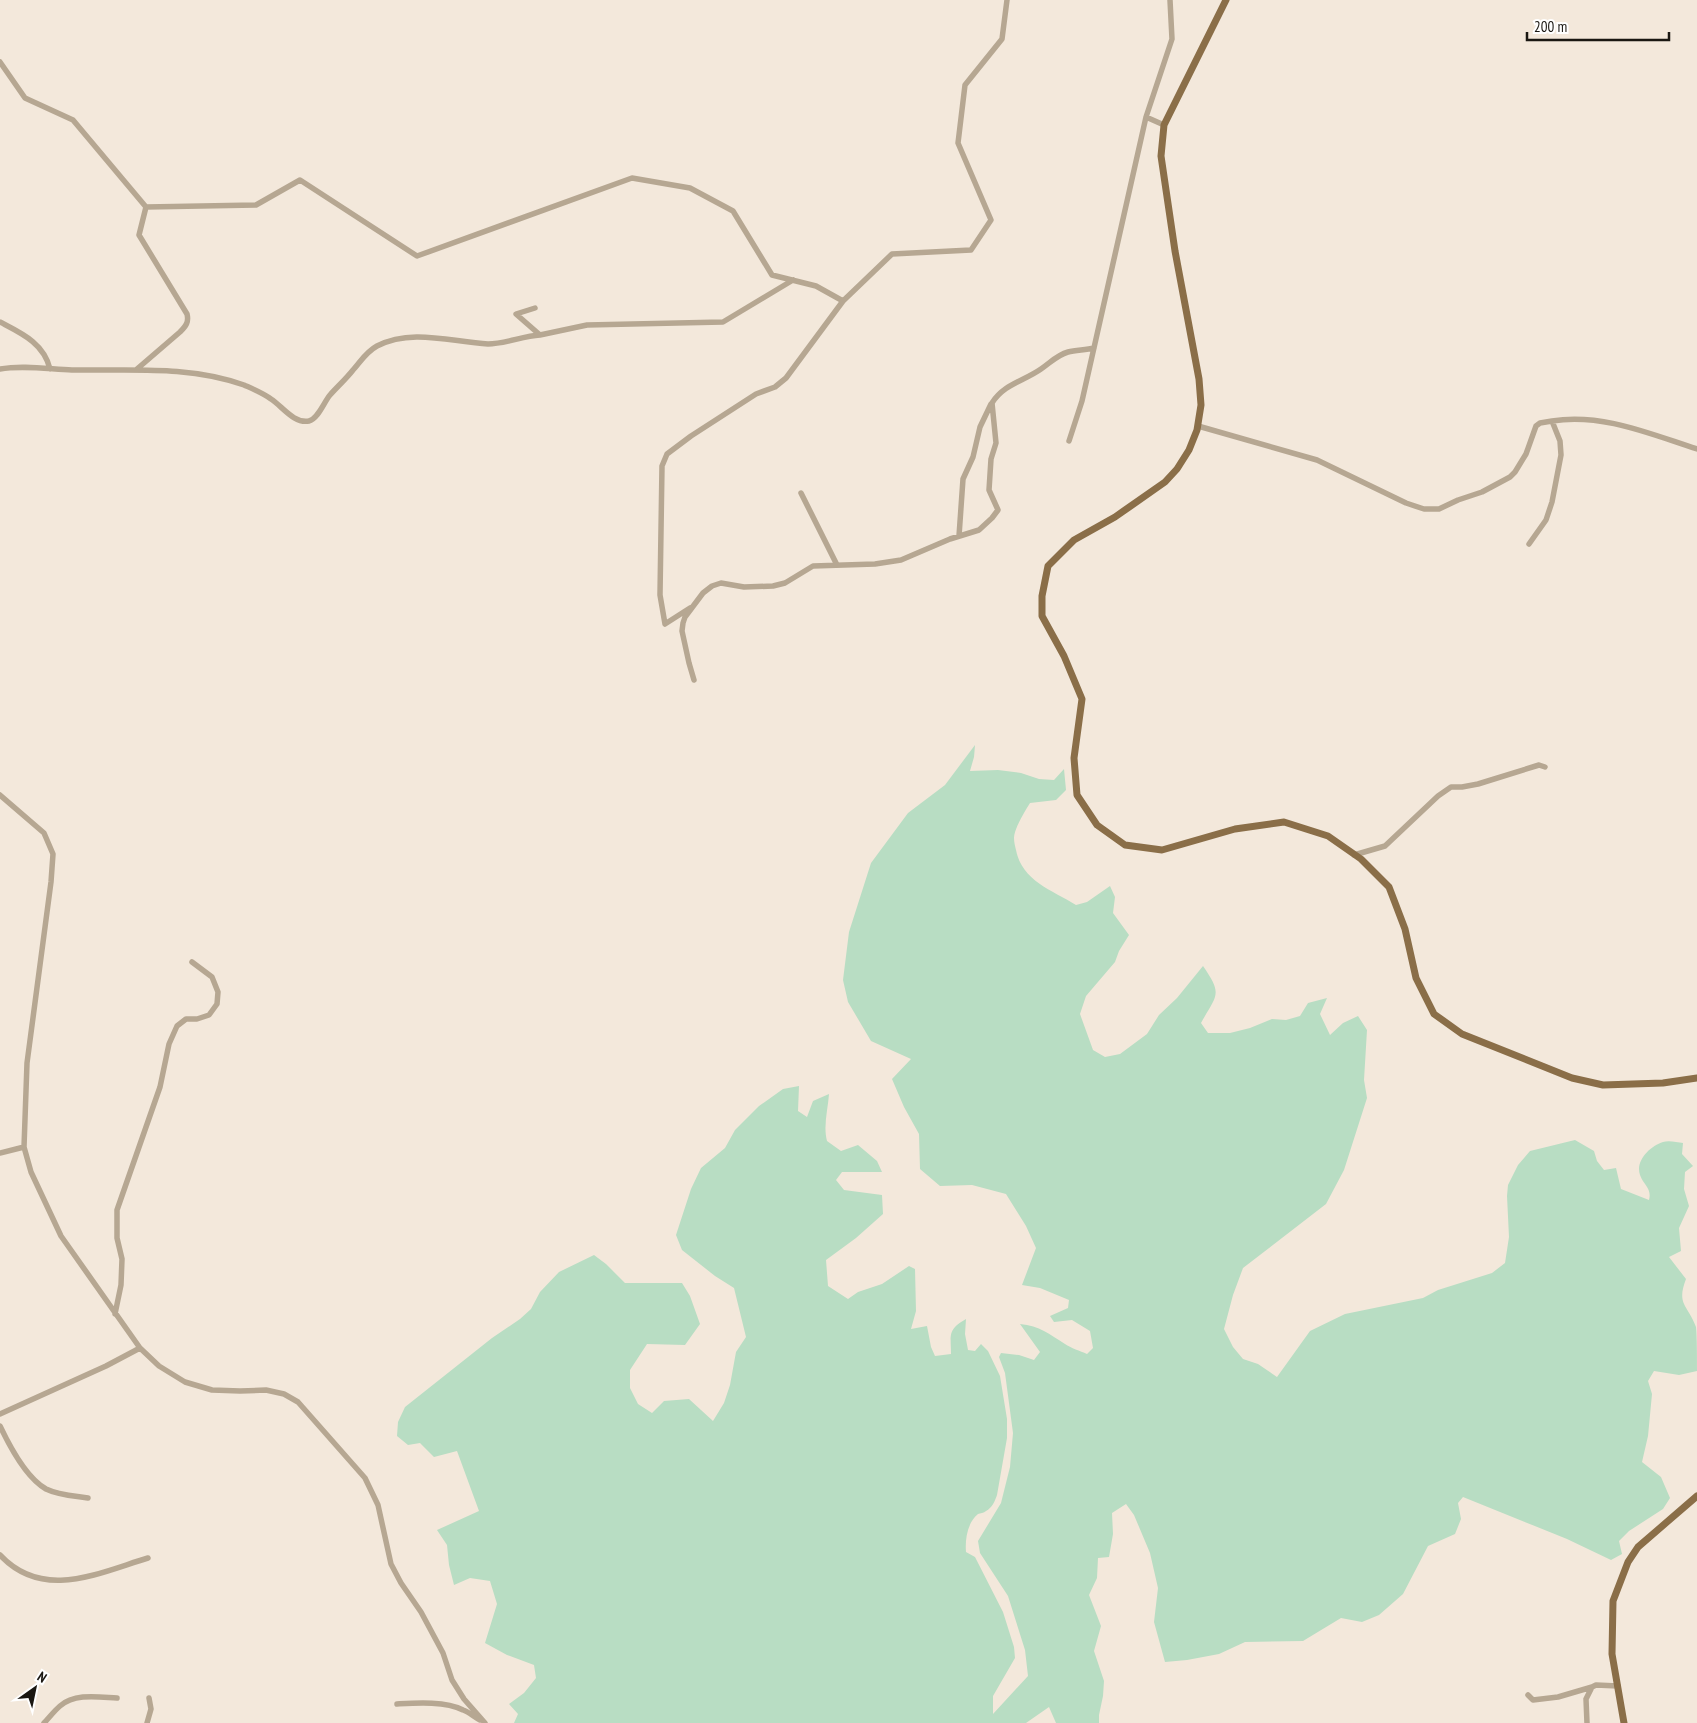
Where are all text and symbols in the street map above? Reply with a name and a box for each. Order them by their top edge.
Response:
scale bar [1527,10,1670,42]
text: 200 m [1534,17,1567,36]
north arrow [10,1663,60,1713]
text: N [34,1667,50,1687]

